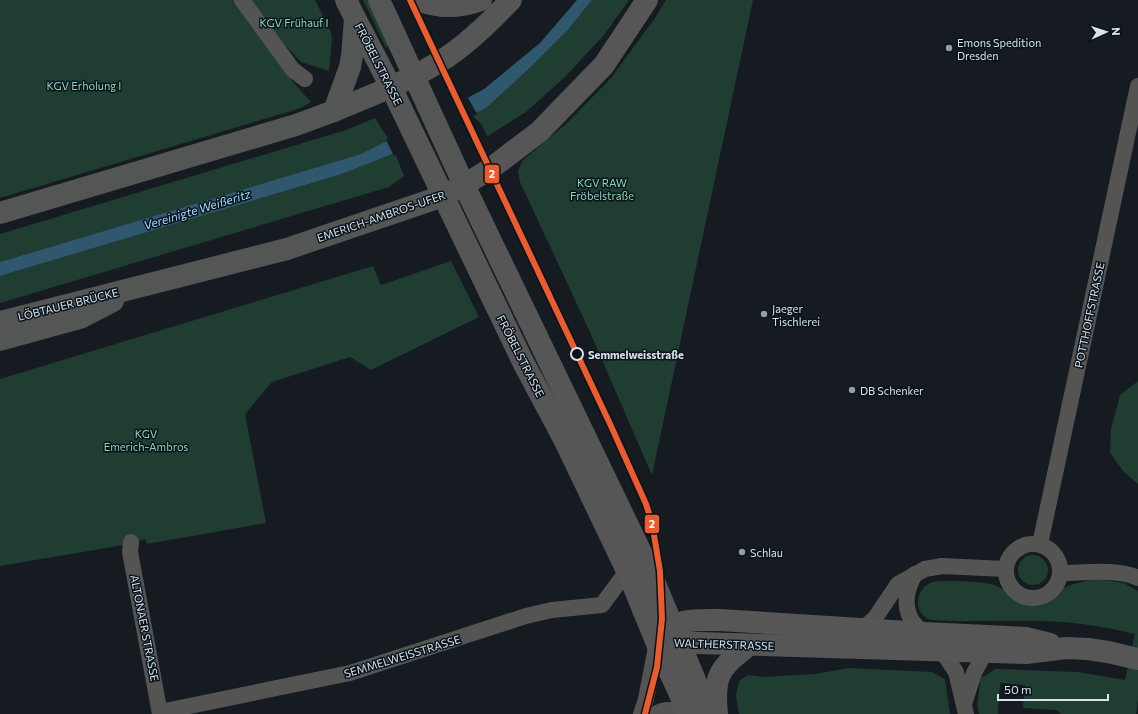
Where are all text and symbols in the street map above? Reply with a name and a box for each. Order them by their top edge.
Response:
north arrow [1086,12,1126,52]
park label: KGV Frühauf I [259,16,329,29]
street label: FRÖBELSTRASSE [353,20,406,107]
text: N [1110,27,1123,36]
place label: Emons Spedition Dresden [957,36,1041,62]
marker: Emons Spedition Dresden [944,43,954,53]
park label: KGV Erholung I [47,79,121,92]
line badge: 2 [484,164,500,184]
text: 2 [489,167,495,180]
park label: KGV RAW Fröbelstraße [570,176,634,202]
water label: Vereinigte Weißeritz [142,186,252,232]
street label: EMERICH-AMBROS-UFER [315,188,448,244]
street label: POTTHOFFSTRASSE [1071,261,1107,369]
street label: LÖBTAUER BRÜCKE [16,284,120,323]
place label: Jaeger Tischlerei [772,302,820,328]
marker: Jaeger Tischlerei [759,309,769,319]
street label: FRÖBELSTRASSE [495,312,548,399]
marker: Semmelweisstraße [570,347,584,361]
place label: Semmelweisstraße [588,348,684,361]
place label: DB Schenker [860,384,924,397]
marker: DB Schenker [847,385,857,395]
park label: KGV Emerich-Ambros [104,427,188,453]
line badge: 2 [644,514,660,534]
text: 2 [649,517,655,530]
place label: Schlau [750,546,783,559]
marker: Schlau [737,547,747,557]
street label: ALTONAER STRASSE [128,574,162,682]
street label: SEMMELWEISSTRASSE [342,632,462,680]
street label: WALTHERSTRASSE [674,636,774,652]
scale bar [998,676,1108,702]
text: 50 m [1004,682,1032,696]

